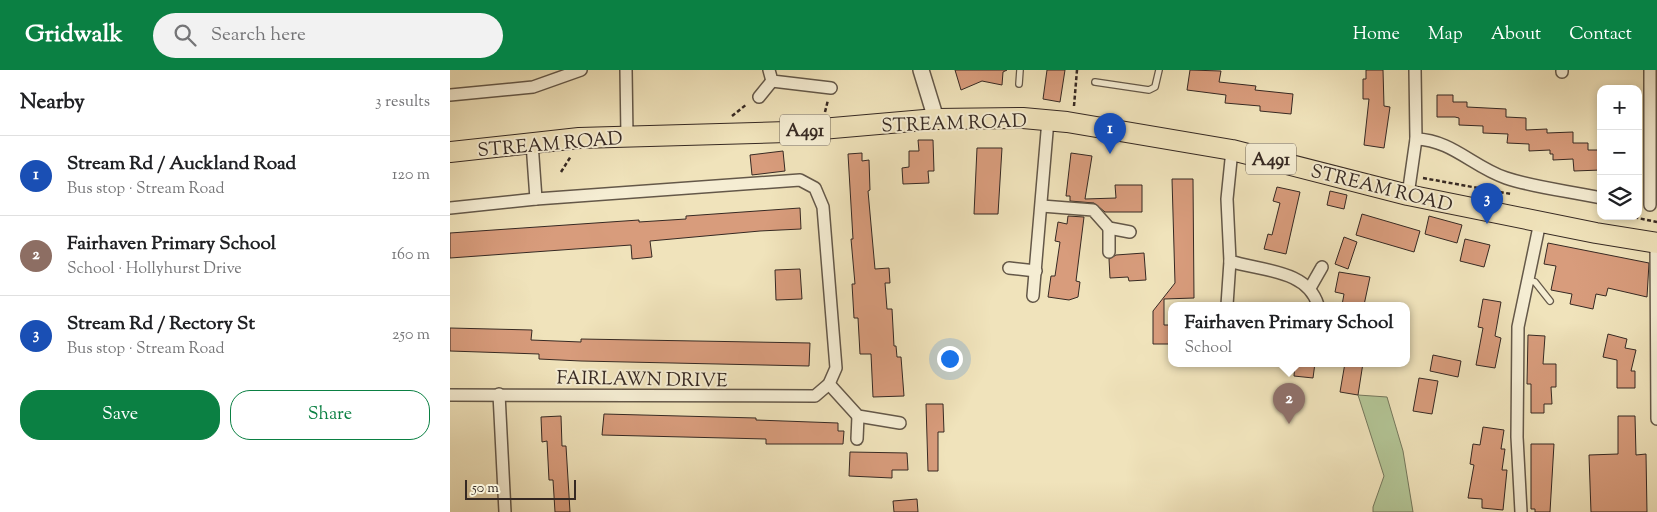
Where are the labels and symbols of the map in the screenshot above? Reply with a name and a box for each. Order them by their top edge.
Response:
street label: STREAM ROAD [881,108,1027,141]
pin: 1 [1094,113,1126,154]
road number: A491 [780,114,830,146]
street label: STREAM ROAD [477,126,624,165]
road number: A491 [1246,144,1296,175]
street label: STREAM ROAD [1307,159,1455,220]
pin: 3 [1471,183,1503,224]
your location [937,346,963,372]
street label: FAIRLAWN DRIVE [556,366,728,395]
pin: 2 [1273,383,1305,424]
scale bar [465,477,576,500]

